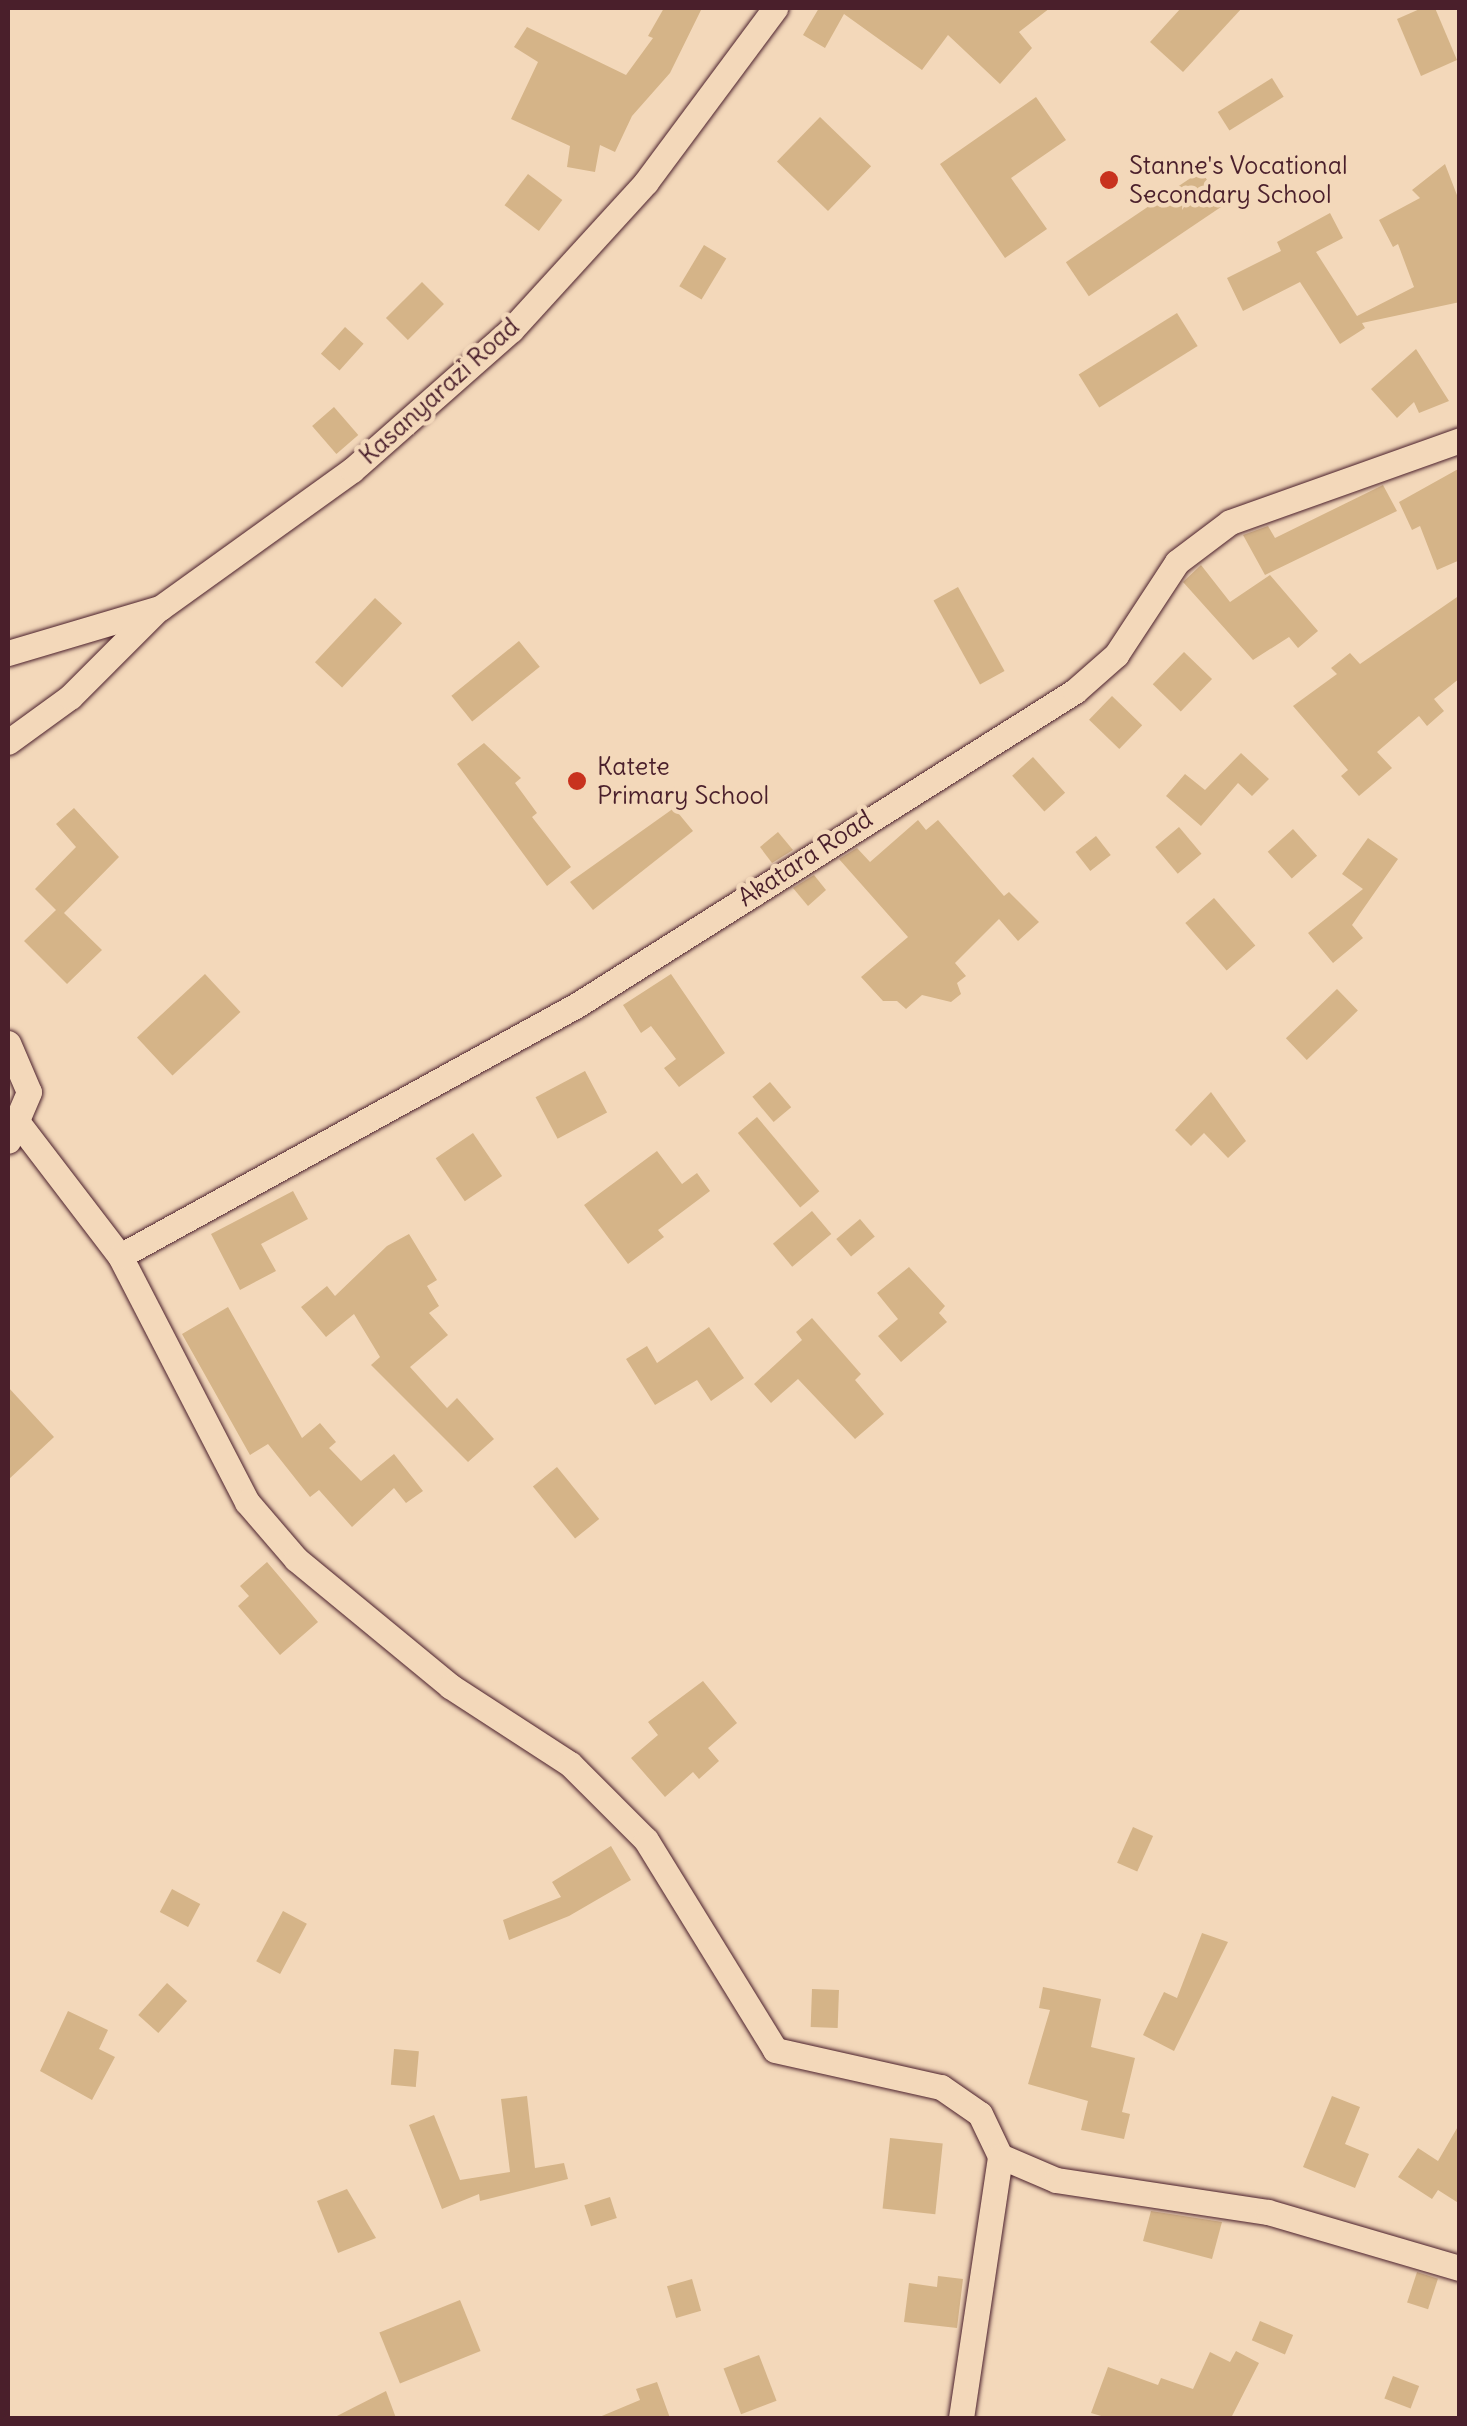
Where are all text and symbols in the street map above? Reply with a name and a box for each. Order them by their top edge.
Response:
place label: Stanne's Vocational Secondary School [1129,151,1348,210]
marker: Stanne's Vocational Secondary School [1098,169,1120,191]
street label: Kasanyarazi Road [353,311,525,471]
place label: Katete Primary School [597,752,769,811]
marker: Katete Primary School [566,770,588,792]
street label: Akatara Road [732,803,878,913]

